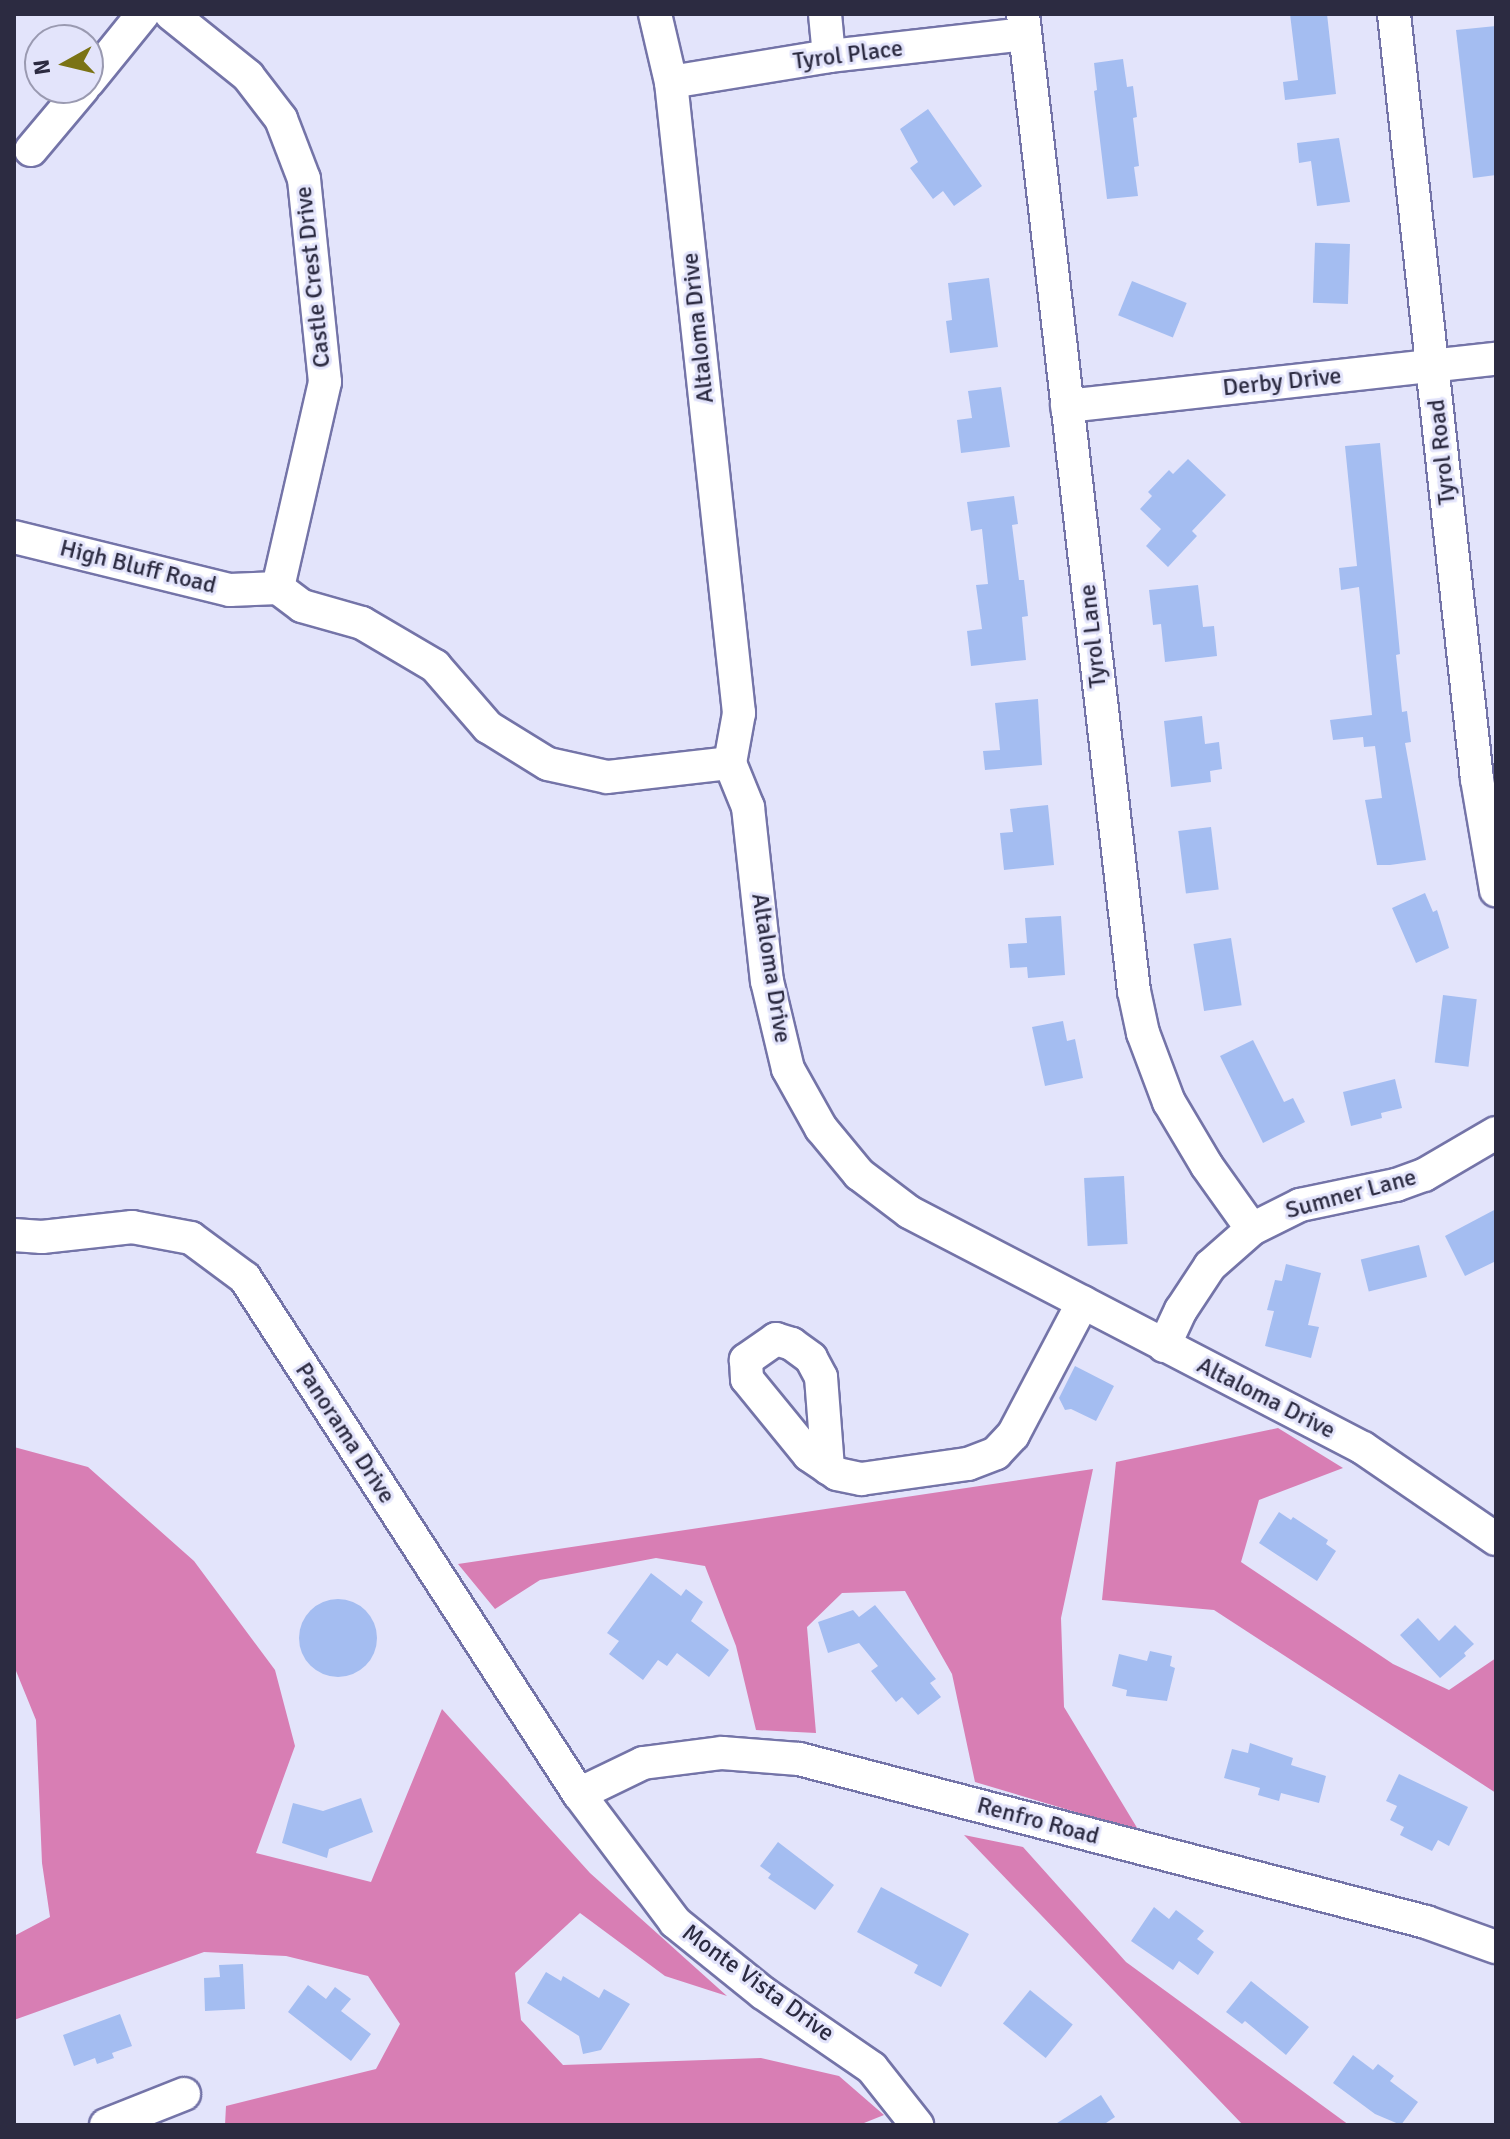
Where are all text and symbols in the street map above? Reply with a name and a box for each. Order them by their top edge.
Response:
north arrow [24,24,104,104]
street label: Tyrol Place [791,34,905,76]
text: N [27,58,56,77]
street label: Castle Crest Drive [289,185,337,369]
street label: Altaloma Drive [676,251,720,405]
street label: Derby Drive [1221,361,1343,403]
street label: Tyrol Road [1422,398,1462,506]
street label: High Bluff Road [57,534,219,600]
street label: Tyrol Lane [1073,583,1113,689]
street label: Altaloma Drive [745,891,797,1045]
street label: Sumner Lane [1282,1163,1420,1225]
street label: Altaloma Drive [1192,1351,1340,1445]
street label: Panorama Drive [289,1357,401,1509]
street label: Renfro Road [974,1791,1102,1851]
street label: Monte Vista Drive [676,1918,840,2048]

